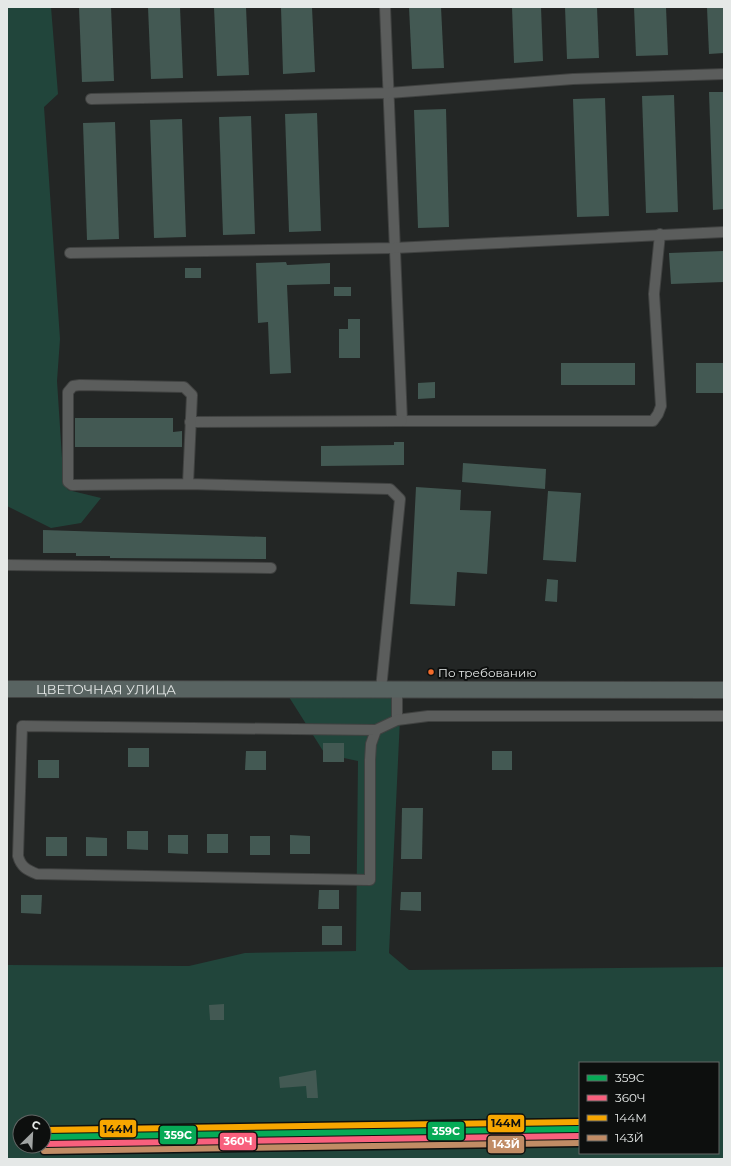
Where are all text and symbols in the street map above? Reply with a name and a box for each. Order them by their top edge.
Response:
place label: По требованию [438,665,537,680]
marker: По требованию [426,667,436,677]
street label: ЦВЕТОЧНАЯ УЛИЦА [36,681,176,697]
legend [579,1062,719,1154]
text: 359С [615,1070,645,1085]
text: 360Ч [615,1090,646,1105]
text: 144М [615,1110,647,1125]
north arrow [12,1114,52,1154]
line badge: 144М [487,1114,525,1133]
text: 144М [491,1116,521,1130]
text: С [30,1117,43,1133]
line badge: 144М [99,1119,137,1138]
line badge: 359С [427,1121,465,1141]
text: 144М [103,1122,133,1136]
text: 359С [431,1124,460,1138]
line badge: 359С [159,1125,197,1145]
text: 359С [163,1128,192,1142]
text: 143Й [615,1130,644,1145]
line badge: 360Ч [219,1132,257,1151]
text: 360Ч [222,1134,253,1148]
line badge: 143Й [487,1135,525,1154]
text: 143Й [492,1137,520,1151]

